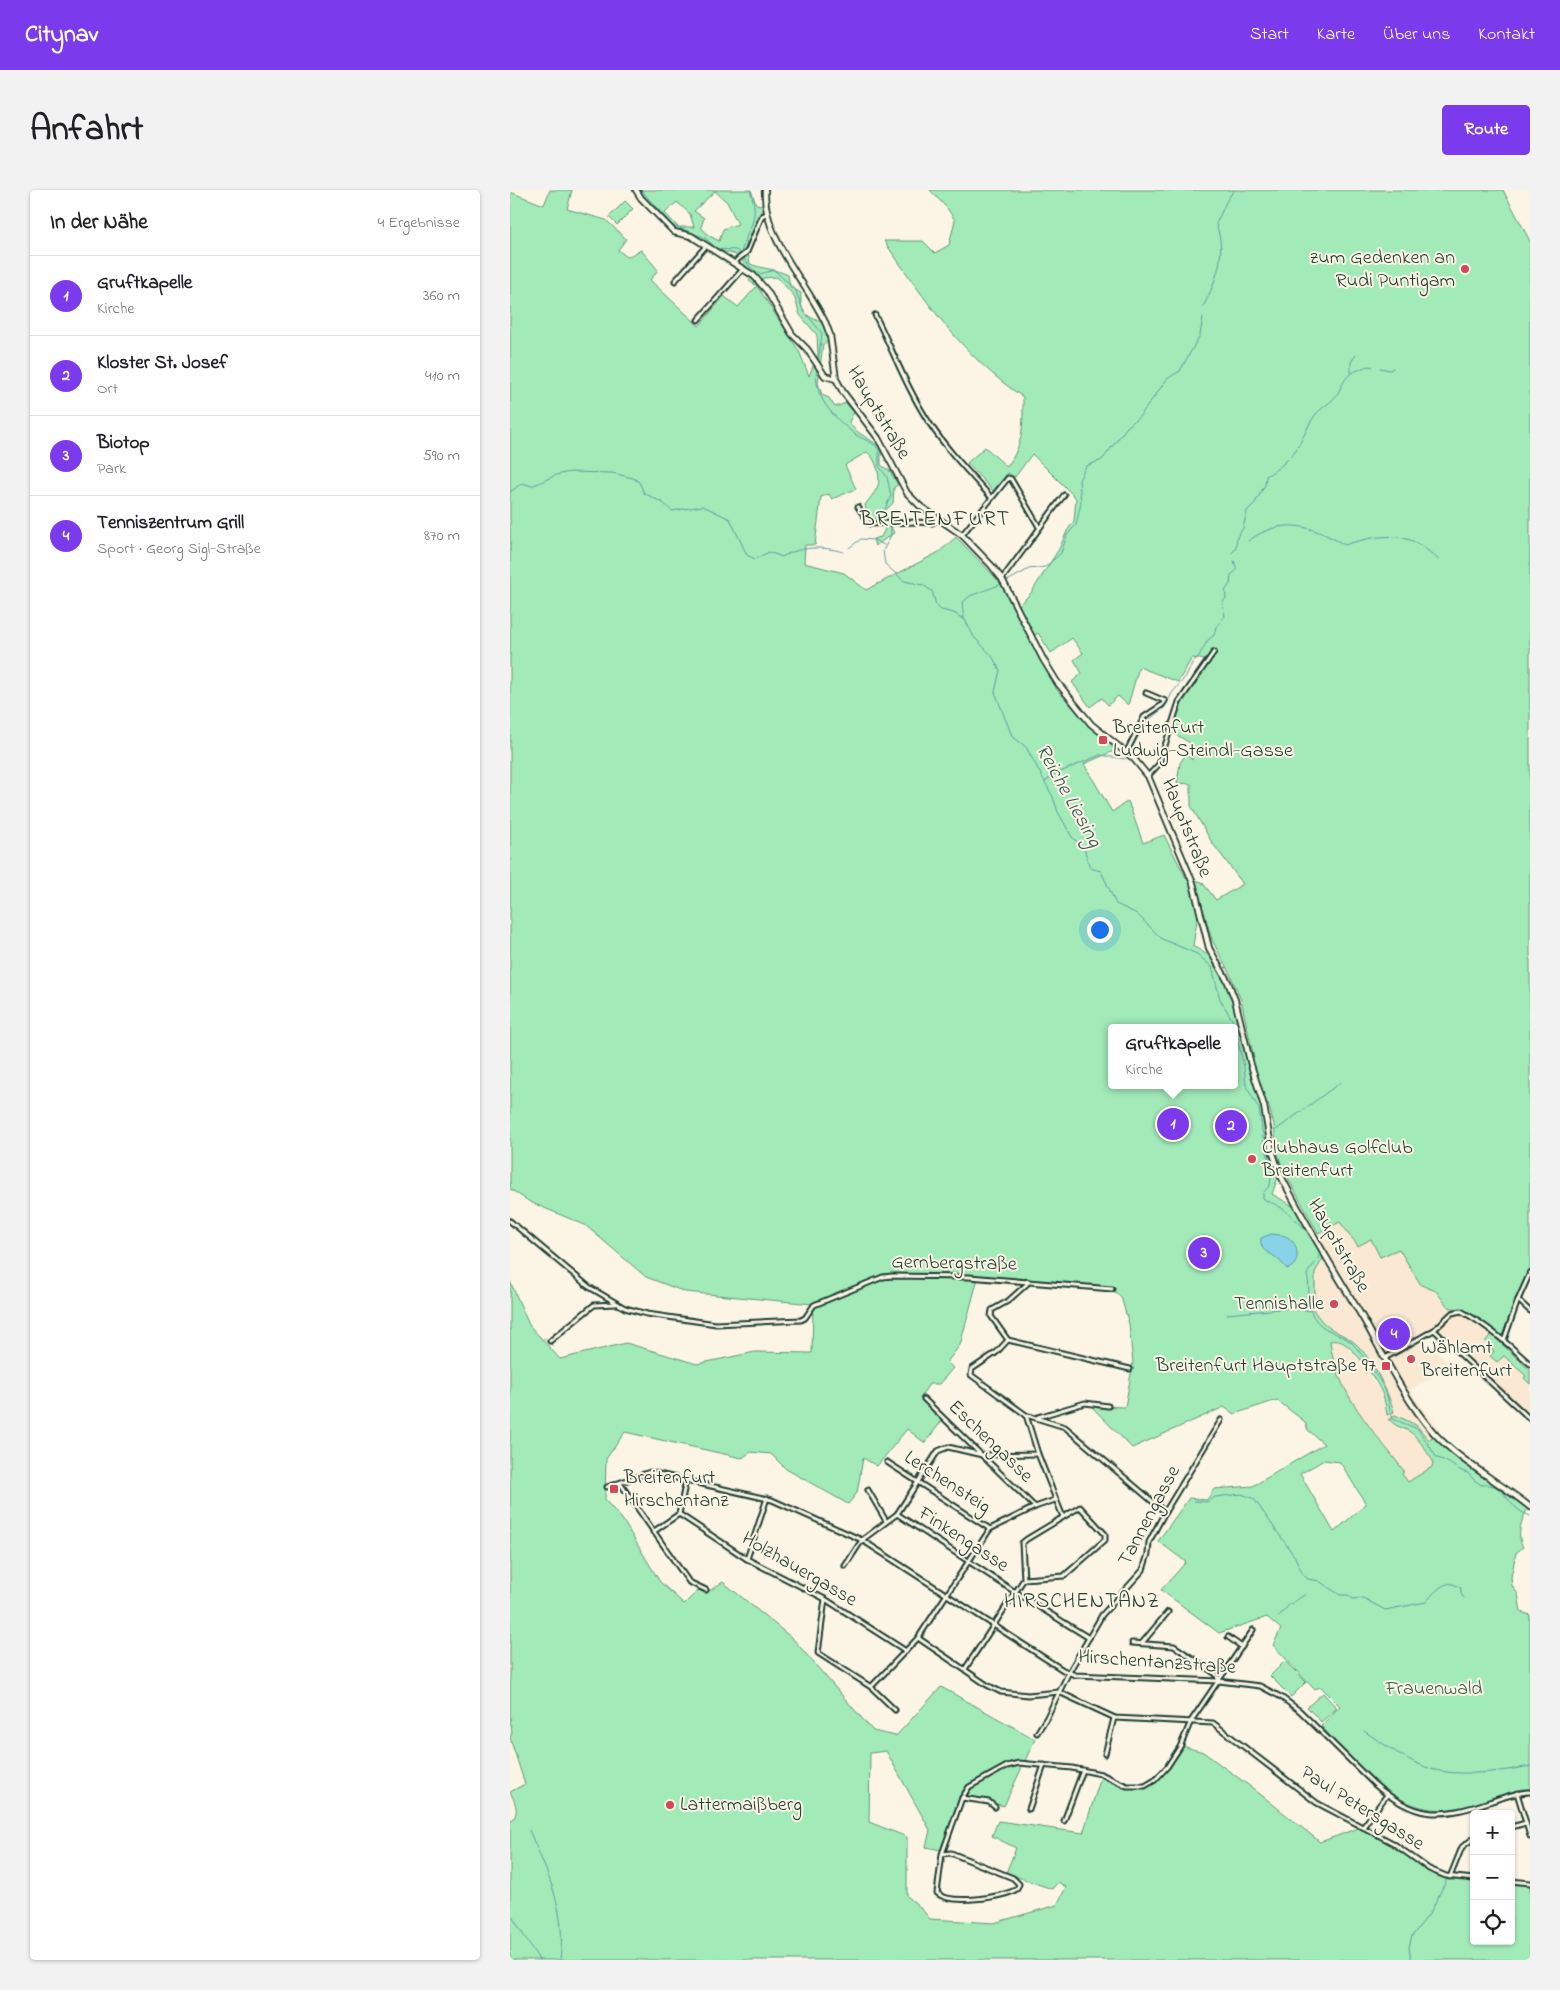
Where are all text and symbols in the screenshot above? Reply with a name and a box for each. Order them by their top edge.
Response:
text: Citynav [25,18,98,53]
text: Start [1250,22,1289,48]
text: Karte [1317,22,1355,48]
text: Über uns [1383,22,1450,48]
text: Kontakt [1478,22,1535,48]
text: Anfahrt [30,105,143,156]
button: Route [1442,105,1530,155]
text: In der Nähe [50,208,148,238]
text: 4 Ergebnisse [378,211,460,235]
place label: zum Gedenken an Rudi Puntigam [1310,244,1455,297]
marker: zum Gedenken an Rudi Puntigam [1459,263,1471,275]
text: Gruftkapelle [97,270,192,297]
text: 1 [63,284,69,308]
text: 360 m [423,284,460,308]
text: Kirche [97,297,134,321]
text: Kloster St. Josef [97,350,228,377]
street label: Hauptstraße [839,361,917,465]
text: 2 [62,364,70,388]
text: 410 m [425,364,460,388]
text: Ort [97,377,118,401]
text: Biotop [97,430,150,457]
text: 3 [63,444,69,468]
text: 590 m [423,444,460,468]
text: Park [97,457,126,481]
district label: BREITENFURT [859,504,1010,536]
text: Tenniszentrum Grill [97,510,244,537]
text: 4 [63,524,69,548]
text: 870 m [424,524,460,548]
text: Sport · Georg Sigl-Straße [97,537,261,561]
place label: Breitenfurt Ludwig-Steindl-Gasse [1112,714,1293,767]
marker: Breitenfurt Ludwig-Steindl-Gasse [1097,734,1109,746]
water label: Reiche Liesing [1026,739,1109,854]
street label: Hauptstraße [1153,774,1219,882]
your location [1087,917,1113,943]
popup [1108,1024,1238,1089]
text: Gruftkapelle [1125,1031,1221,1058]
text: Kirche [1125,1058,1163,1082]
pin: 1 [1157,1105,1189,1143]
pin: 2 [1215,1107,1247,1145]
place label: Clubhaus Golfclub Breitenfurt [1261,1134,1413,1186]
marker: Clubhaus Golfclub Breitenfurt [1246,1153,1258,1165]
street label: Hauptstraße [1299,1193,1377,1299]
pin: 3 [1188,1234,1220,1272]
street label: Gernbergstraße [891,1248,1017,1281]
place label: Tennishalle [1234,1290,1324,1319]
marker: Tennishalle [1328,1298,1340,1310]
pin: 4 [1378,1315,1410,1353]
place label: Wählamt Breitenfurt [1420,1334,1513,1386]
place label: Breitenfurt Hauptstraße 97 [1155,1352,1376,1381]
marker: Wählamt Breitenfurt [1405,1353,1417,1365]
marker: Breitenfurt Hauptstraße 97 [1380,1360,1392,1372]
street label: Eschengasse [940,1394,1039,1491]
street label: Lerchensteig [897,1444,996,1523]
street label: Tannengasse [1111,1461,1190,1572]
place label: Breitenfurt Hirschentanz [623,1464,729,1516]
marker: Breitenfurt Hirschentanz [608,1483,620,1495]
street label: Finkengasse [910,1499,1014,1581]
street label: Holzhauergasse [735,1525,862,1616]
district label: HIRSCHENTANZ [1004,1587,1160,1617]
street label: Hirschentanzstraße [1077,1643,1237,1683]
park label: Frauenwald [1384,1675,1483,1704]
street label: Paul Petersgasse [1294,1759,1430,1860]
place label: Lattermaißberg [680,1791,802,1821]
marker: Lattermaißberg [664,1799,676,1811]
map controls [1470,1810,1515,1945]
button: + [1470,1810,1515,1855]
button: − [1470,1855,1515,1900]
button: locate [1470,1900,1515,1945]

